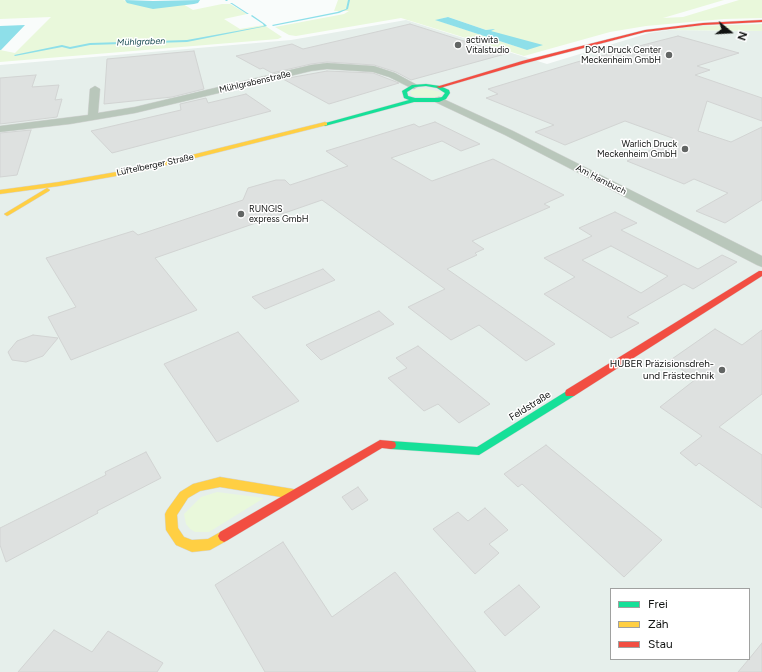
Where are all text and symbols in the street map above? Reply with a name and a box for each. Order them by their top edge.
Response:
north arrow [710,12,750,52]
text: N [734,30,749,42]
place label: actiwita Vitalstudio [466,35,509,56]
water label: Mühlgraben [117,36,165,48]
marker: actiwita Vitalstudio [453,40,463,50]
place label: DCM Druck Center Meckenheim GmbH [581,45,661,66]
marker: DCM Druck Center Meckenheim GmbH [664,50,674,60]
street label: Mühlgrabenstraße [218,69,292,95]
place label: Warlich Druck Meckenheim GmbH [597,139,677,160]
marker: Warlich Druck Meckenheim GmbH [680,144,690,154]
street label: Lüftelberger Straße [115,152,195,178]
street label: Am Hambuch [574,163,628,197]
place label: RUNGIS express GmbH [249,204,309,225]
marker: RUNGIS express GmbH [236,209,246,219]
place label: HUBER Präzisionsdreh- und Frästechnik [610,358,714,382]
marker: HUBER Präzisionsdreh- und Frästechnik [717,365,727,375]
street label: Feldstraße [507,388,553,424]
legend [610,588,750,660]
text: Frei [648,597,668,611]
text: Zäh [648,617,669,631]
text: Stau [648,637,673,651]

